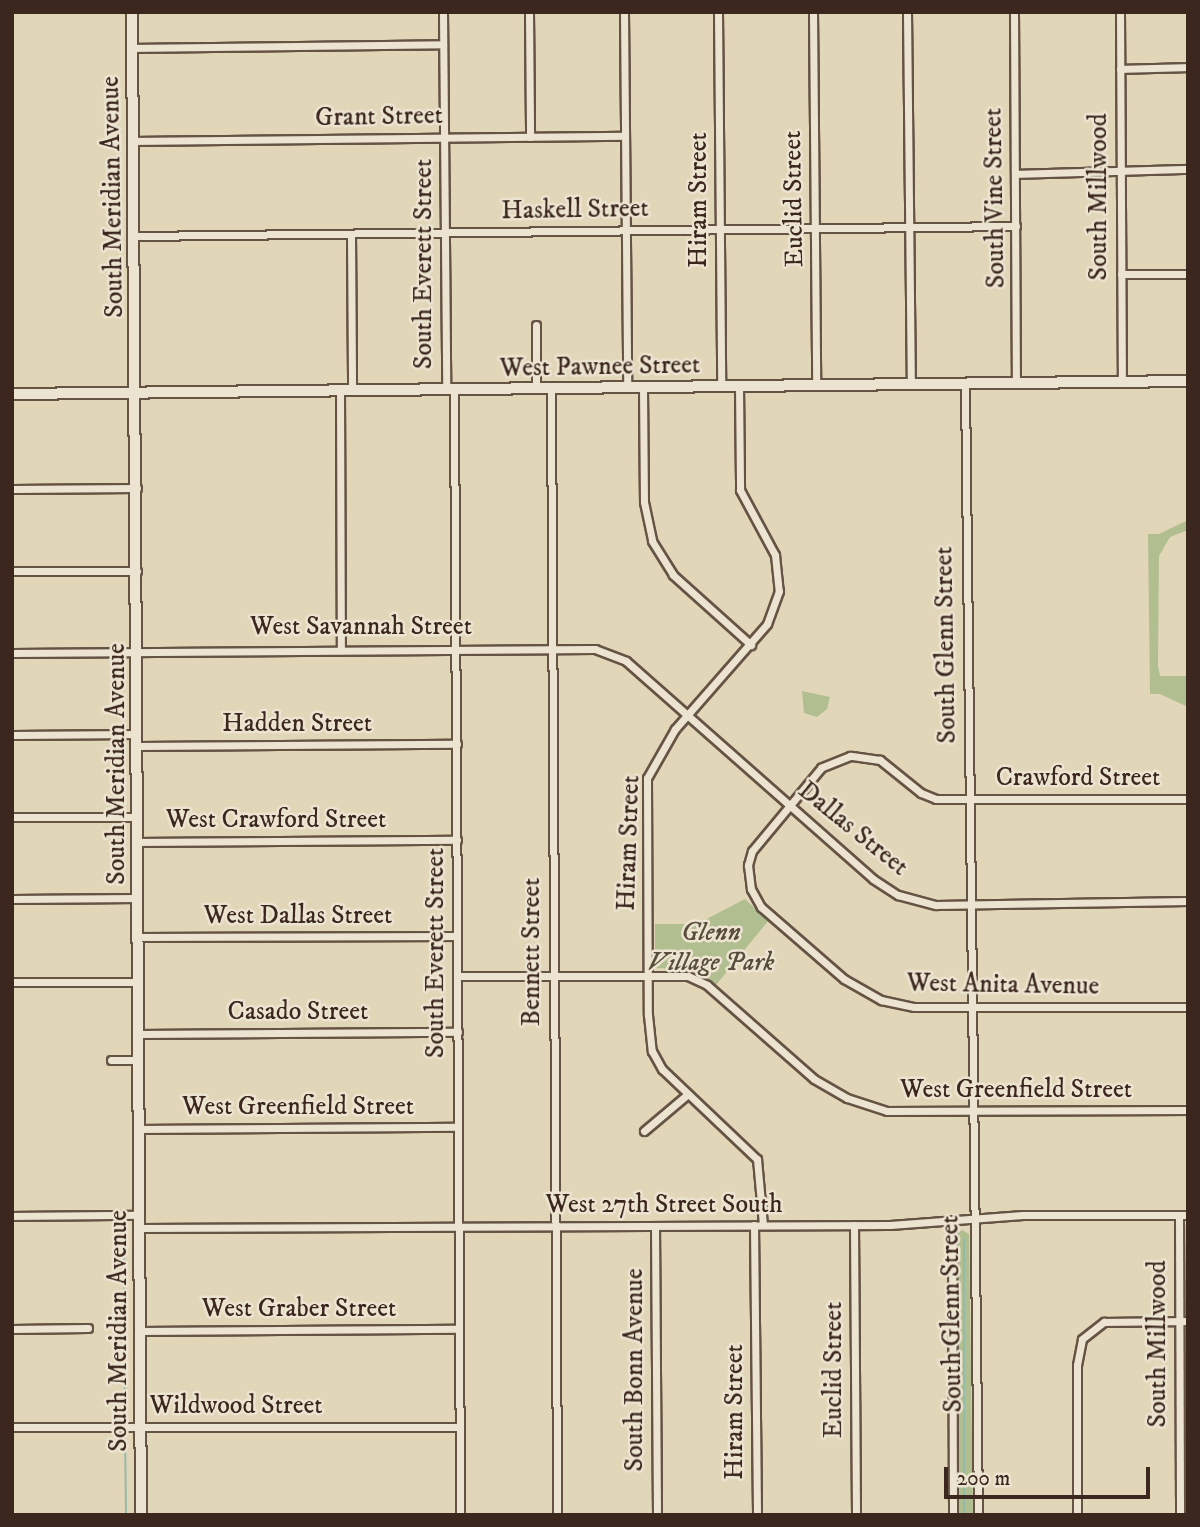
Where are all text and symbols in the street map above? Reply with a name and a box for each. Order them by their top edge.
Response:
street label: South Meridian Avenue [95,76,131,318]
street label: Grant Street [315,100,443,134]
street label: South Vine Street [978,107,1012,289]
street label: South Millwood [1083,113,1115,281]
street label: Euclid Street [777,130,811,268]
street label: Hiram Street [683,132,715,268]
street label: South Everett Street [408,159,440,369]
street label: Haskell Street [501,193,649,227]
street label: West Pawnee Street [499,350,701,384]
street label: South Glenn Street [929,546,963,744]
street label: West Savannah Street [250,611,472,643]
street label: South Meridian Avenue [101,643,133,885]
street label: Hadden Street [222,708,372,740]
street label: Crawford Street [996,762,1160,794]
street label: Hiram Street [611,775,647,911]
street label: Dallas Street [792,775,914,883]
street label: West Crawford Street [166,804,386,836]
street label: South Everett Street [420,848,452,1058]
street label: Bennett Street [516,878,548,1026]
street label: West Dallas Street [204,900,392,932]
park label: Glenn Village Park [648,917,774,978]
street label: West Anita Avenue [906,968,1100,1002]
street label: Casado Street [228,996,368,1028]
street label: West Greenfield Street [900,1074,1132,1106]
street label: West Greenfield Street [182,1091,414,1123]
street label: West 27th Street South [545,1189,783,1221]
street label: South Meridian Avenue [103,1210,135,1452]
street label: South Glenn Street [935,1215,969,1413]
street label: South Millwood [1142,1260,1174,1428]
street label: South Bonn Avenue [619,1268,651,1472]
street label: West Graber Street [202,1293,396,1325]
street label: Euclid Street [818,1302,850,1438]
street label: Hiram Street [719,1344,751,1480]
street label: Wildwood Street [149,1390,323,1422]
scale bar [948,1454,1154,1498]
text: 200 m [957,1466,1010,1492]

